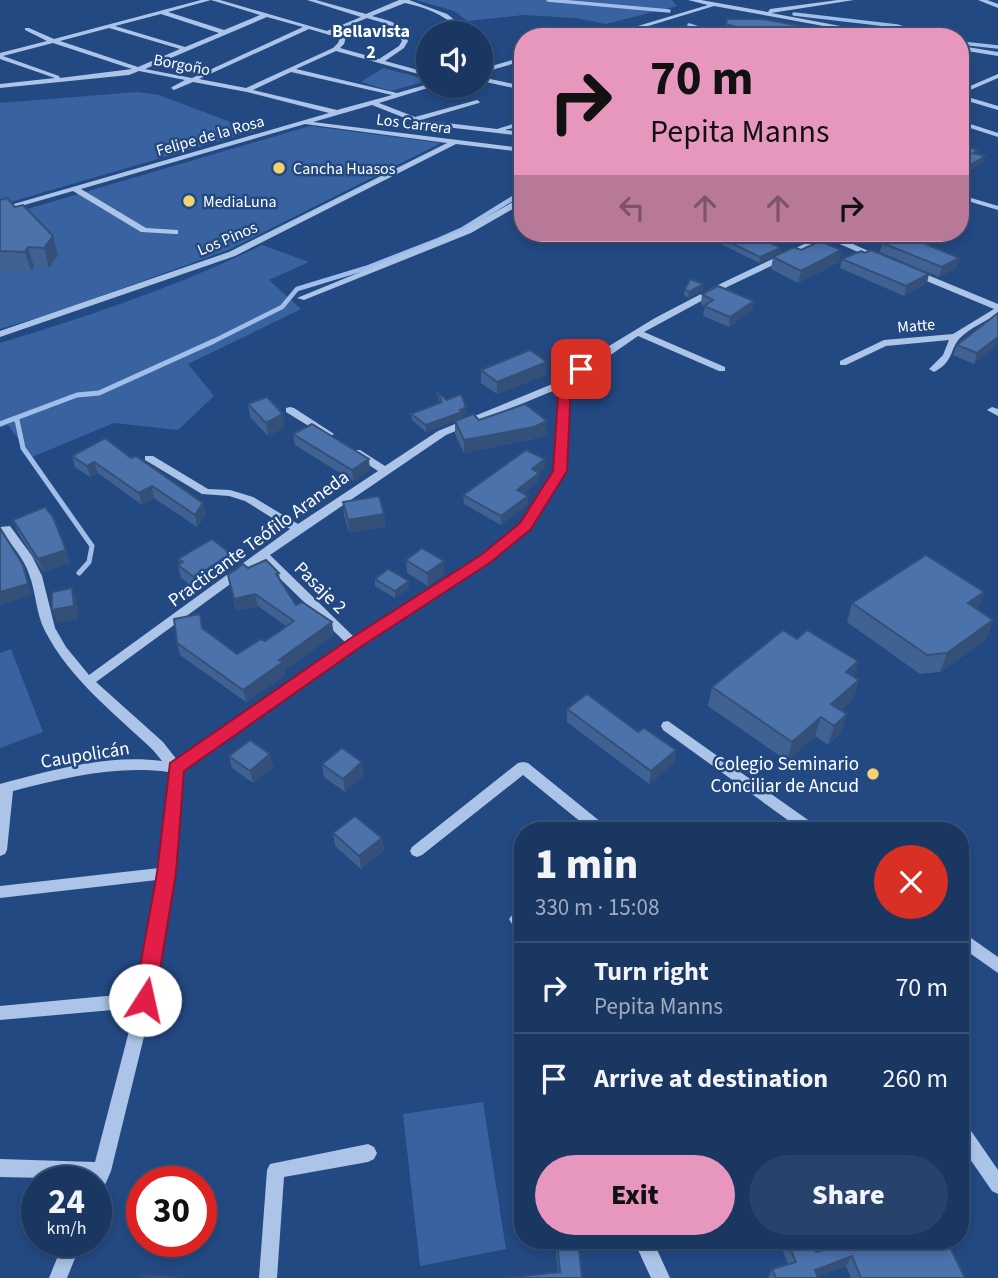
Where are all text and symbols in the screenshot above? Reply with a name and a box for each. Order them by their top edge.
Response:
district label: Bellavista 2 [332,19,410,65]
map controls [416,21,493,98]
button: sound [416,21,493,98]
text: 70 m [650,44,754,114]
street label: Borgoño [152,49,212,81]
icon: right [535,56,626,147]
street label: Los Carrera [375,108,453,140]
text: Pepita Manns [650,109,829,155]
street label: Felipe de la Rosa [154,110,267,162]
place label: Cancha Huasos [293,158,396,180]
marker: Cancha Huasos [271,160,287,176]
icon: left [613,189,651,227]
icon: ahead [686,189,724,227]
icon: ahead [759,189,797,227]
icon: right [832,189,870,227]
place label: MediaLuna [203,191,277,213]
marker: MediaLuna [181,193,197,209]
street label: Los Pinos [194,216,261,261]
street label: Matte [896,313,936,339]
pin [551,339,611,399]
icon: arrive [562,350,600,388]
street label: Practicante Teófilo Araneda [163,464,355,614]
street label: Pasaje 2 [288,556,352,620]
street label: Caupolicán [39,735,132,776]
place label: Colegio Seminario Conciliar de Ancud [711,751,859,800]
marker: Colegio Seminario Conciliar de Ancud [865,766,881,782]
text: 1 min [535,835,638,895]
button: close [874,845,948,919]
text: 330 m · 15:08 [535,891,659,924]
text: Turn right [594,953,709,990]
position arrow [108,963,182,1037]
icon: right [535,969,573,1007]
text: 70 m [895,969,948,1006]
text: Pepita Manns [594,990,723,1023]
icon: arrive [535,1060,573,1098]
text: Arrive at destination [594,1060,828,1097]
text: 260 m [882,1060,948,1097]
button: Exit [535,1155,735,1235]
button: Share [749,1155,948,1235]
speed limit sign: 30 [126,1166,217,1257]
text: 24 [48,1177,85,1227]
text: km/h [47,1216,86,1241]

